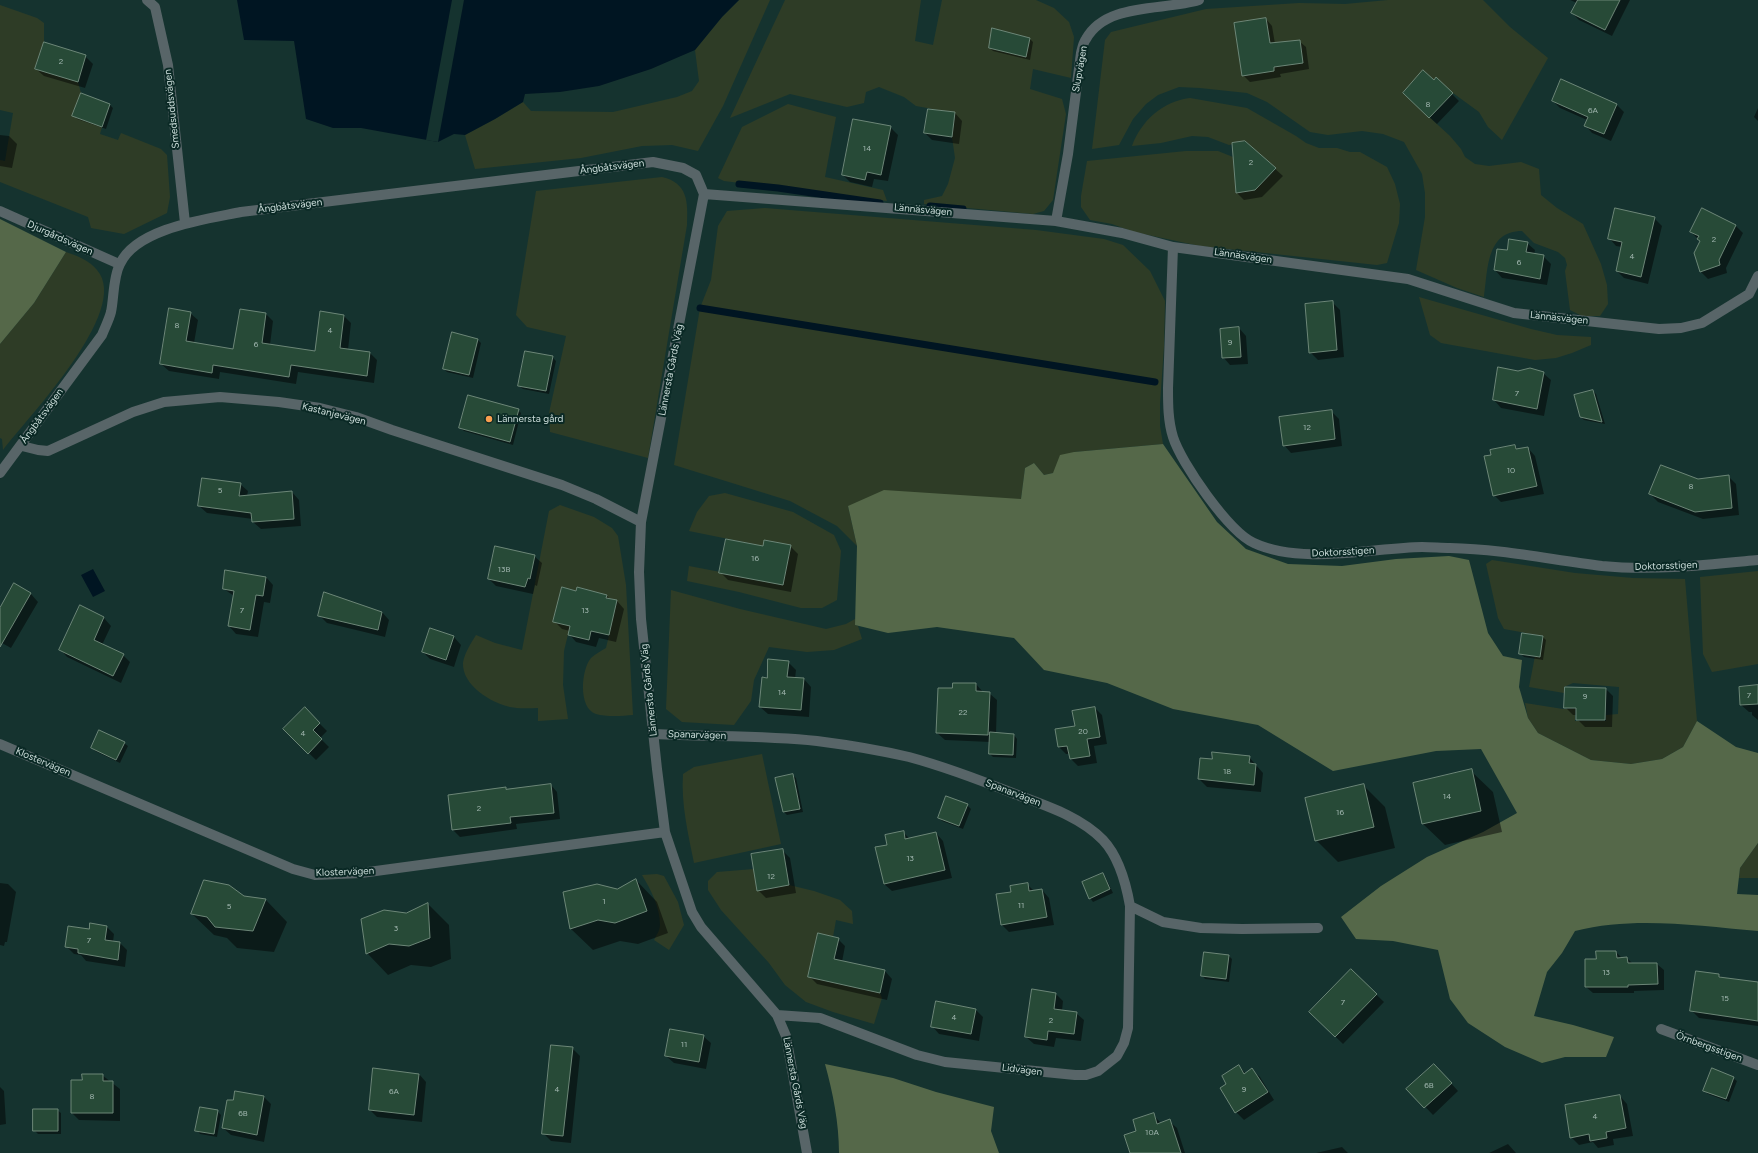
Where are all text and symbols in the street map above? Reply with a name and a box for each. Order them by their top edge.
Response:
street label: Slupvägen [1070,45,1090,93]
house number: 2 [59,57,63,67]
street label: Smedsuddsvägen [162,69,182,149]
house number: 8 [1426,100,1430,110]
house number: 6A [1588,106,1598,116]
house number: 14 [863,144,871,154]
street label: Ångbåtsvägen [579,157,645,177]
house number: 2 [1249,158,1253,168]
street label: Ångbåtsvägen [257,196,323,216]
street label: Lännäsvägen [893,201,953,219]
street label: Djurgårdsvägen [25,218,95,258]
house number: 2 [1712,235,1716,245]
street label: Lännäsvägen [1213,246,1273,266]
house number: 4 [1630,252,1634,262]
house number: 6 [1517,258,1521,268]
street label: Lännäsvägen [1529,309,1589,327]
house number: 8 [175,321,179,331]
street label: Lännersta Gårds Väg [656,323,686,417]
house number: 4 [328,326,332,336]
house number: 9 [1228,338,1232,348]
house number: 6 [254,340,258,350]
street label: Ångbåtsvägen [18,386,66,446]
house number: 7 [1515,389,1519,399]
street label: Kastanjevägen [301,400,367,428]
place label: Lännersta gård [497,413,563,425]
marker: Lännersta gård [484,414,494,424]
house number: 12 [1303,423,1311,433]
house number: 10 [1507,466,1515,476]
house number: 8 [1689,482,1693,492]
house number: 5 [218,486,222,496]
street label: Doktorsstigen [1311,544,1375,560]
house number: 16 [751,554,759,564]
street label: Doktorsstigen [1634,559,1698,573]
house number: 13B [498,565,510,575]
house number: 7 [240,606,244,616]
house number: 13 [581,606,589,616]
street label: Lännersta Gårds Väg [638,643,660,737]
house number: 14 [778,688,786,698]
house number: 7 [1747,691,1751,701]
house number: 9 [1583,692,1587,702]
house number: 22 [959,708,967,718]
house number: 20 [1078,727,1088,737]
street label: Spanarvägen [668,728,726,742]
house number: 4 [301,729,305,739]
street label: Klostervägen [14,745,72,779]
house number: 18 [1223,767,1231,777]
street label: Spanarvägen [984,777,1042,809]
house number: 14 [1443,792,1451,802]
house number: 2 [477,804,481,814]
house number: 16 [1336,808,1344,818]
house number: 13 [906,854,914,864]
street label: Klostervägen [316,865,374,879]
house number: 12 [767,872,775,882]
house number: 1 [602,897,606,907]
house number: 11 [1018,901,1024,911]
house number: 5 [227,902,231,912]
house number: 3 [394,924,398,934]
house number: 7 [87,936,91,946]
house number: 13 [1602,968,1610,978]
house number: 15 [1721,994,1729,1004]
house number: 7 [1341,998,1345,1008]
house number: 4 [952,1013,956,1023]
house number: 2 [1049,1016,1053,1026]
street label: Örnbergsstigen [1674,1029,1744,1065]
street label: Lännersta Gårds Väg [780,1036,810,1130]
house number: 11 [681,1040,687,1050]
street label: Lidvägen [1001,1062,1043,1078]
house number: 6B [1424,1081,1434,1091]
house number: 4 [555,1085,559,1095]
house number: 9 [1242,1085,1246,1095]
house number: 6A [389,1087,399,1097]
house number: 8 [90,1092,94,1102]
house number: 6B [238,1109,248,1119]
house number: 4 [1593,1112,1597,1122]
house number: 10A [1145,1128,1159,1138]

